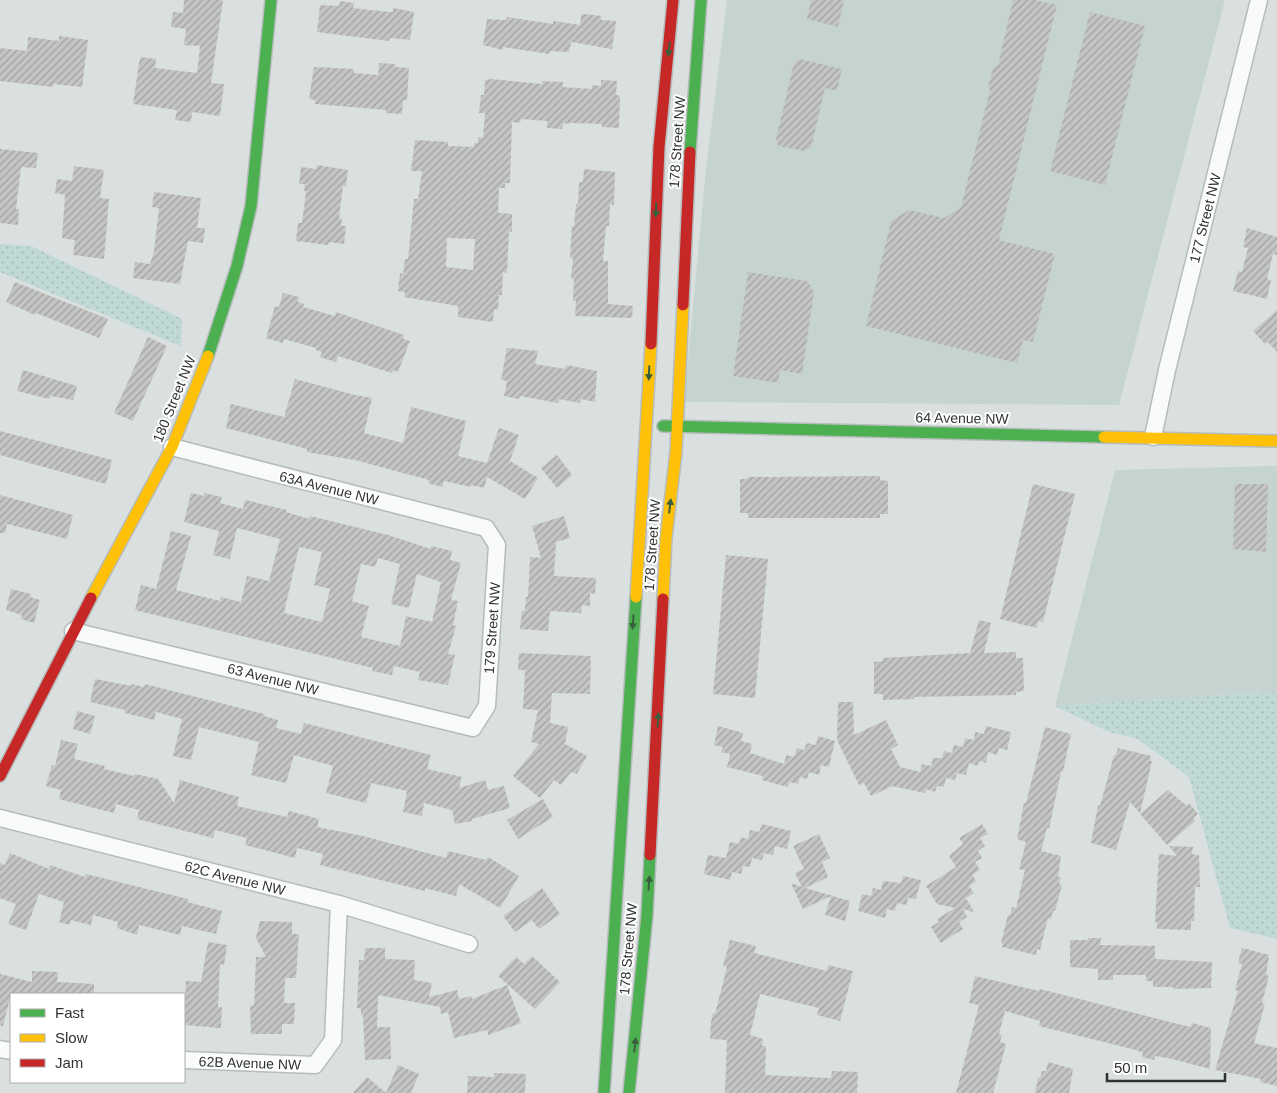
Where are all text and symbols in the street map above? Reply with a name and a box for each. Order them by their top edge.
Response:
one-way arrow [664,41,672,57]
street label: 178 Street NW [666,95,688,188]
street label: 177 Street NW [1186,171,1224,264]
one-way arrow [652,203,660,219]
street label: 180 Street NW [149,353,199,445]
one-way arrow [644,365,652,381]
street label: 64 Avenue NW [915,409,1009,427]
street label: 63A Avenue NW [278,468,381,508]
street label: 178 Street NW [641,498,663,591]
one-way arrow [666,498,674,514]
street label: 179 Street NW [481,581,503,674]
one-way arrow [629,615,637,631]
street label: 63 Avenue NW [226,660,321,698]
one-way arrow [654,712,662,728]
street label: 62C Avenue NW [183,858,288,898]
one-way arrow [645,874,653,890]
street label: 178 Street NW [616,902,640,995]
legend [10,993,185,1083]
text: Fast [55,1004,85,1021]
text: Slow [55,1029,88,1046]
one-way arrow [631,1036,639,1052]
scale bar [1107,1050,1224,1082]
street label: 62B Avenue NW [199,1053,302,1073]
text: Jam [55,1054,83,1071]
text: 50 m [1114,1059,1147,1076]

